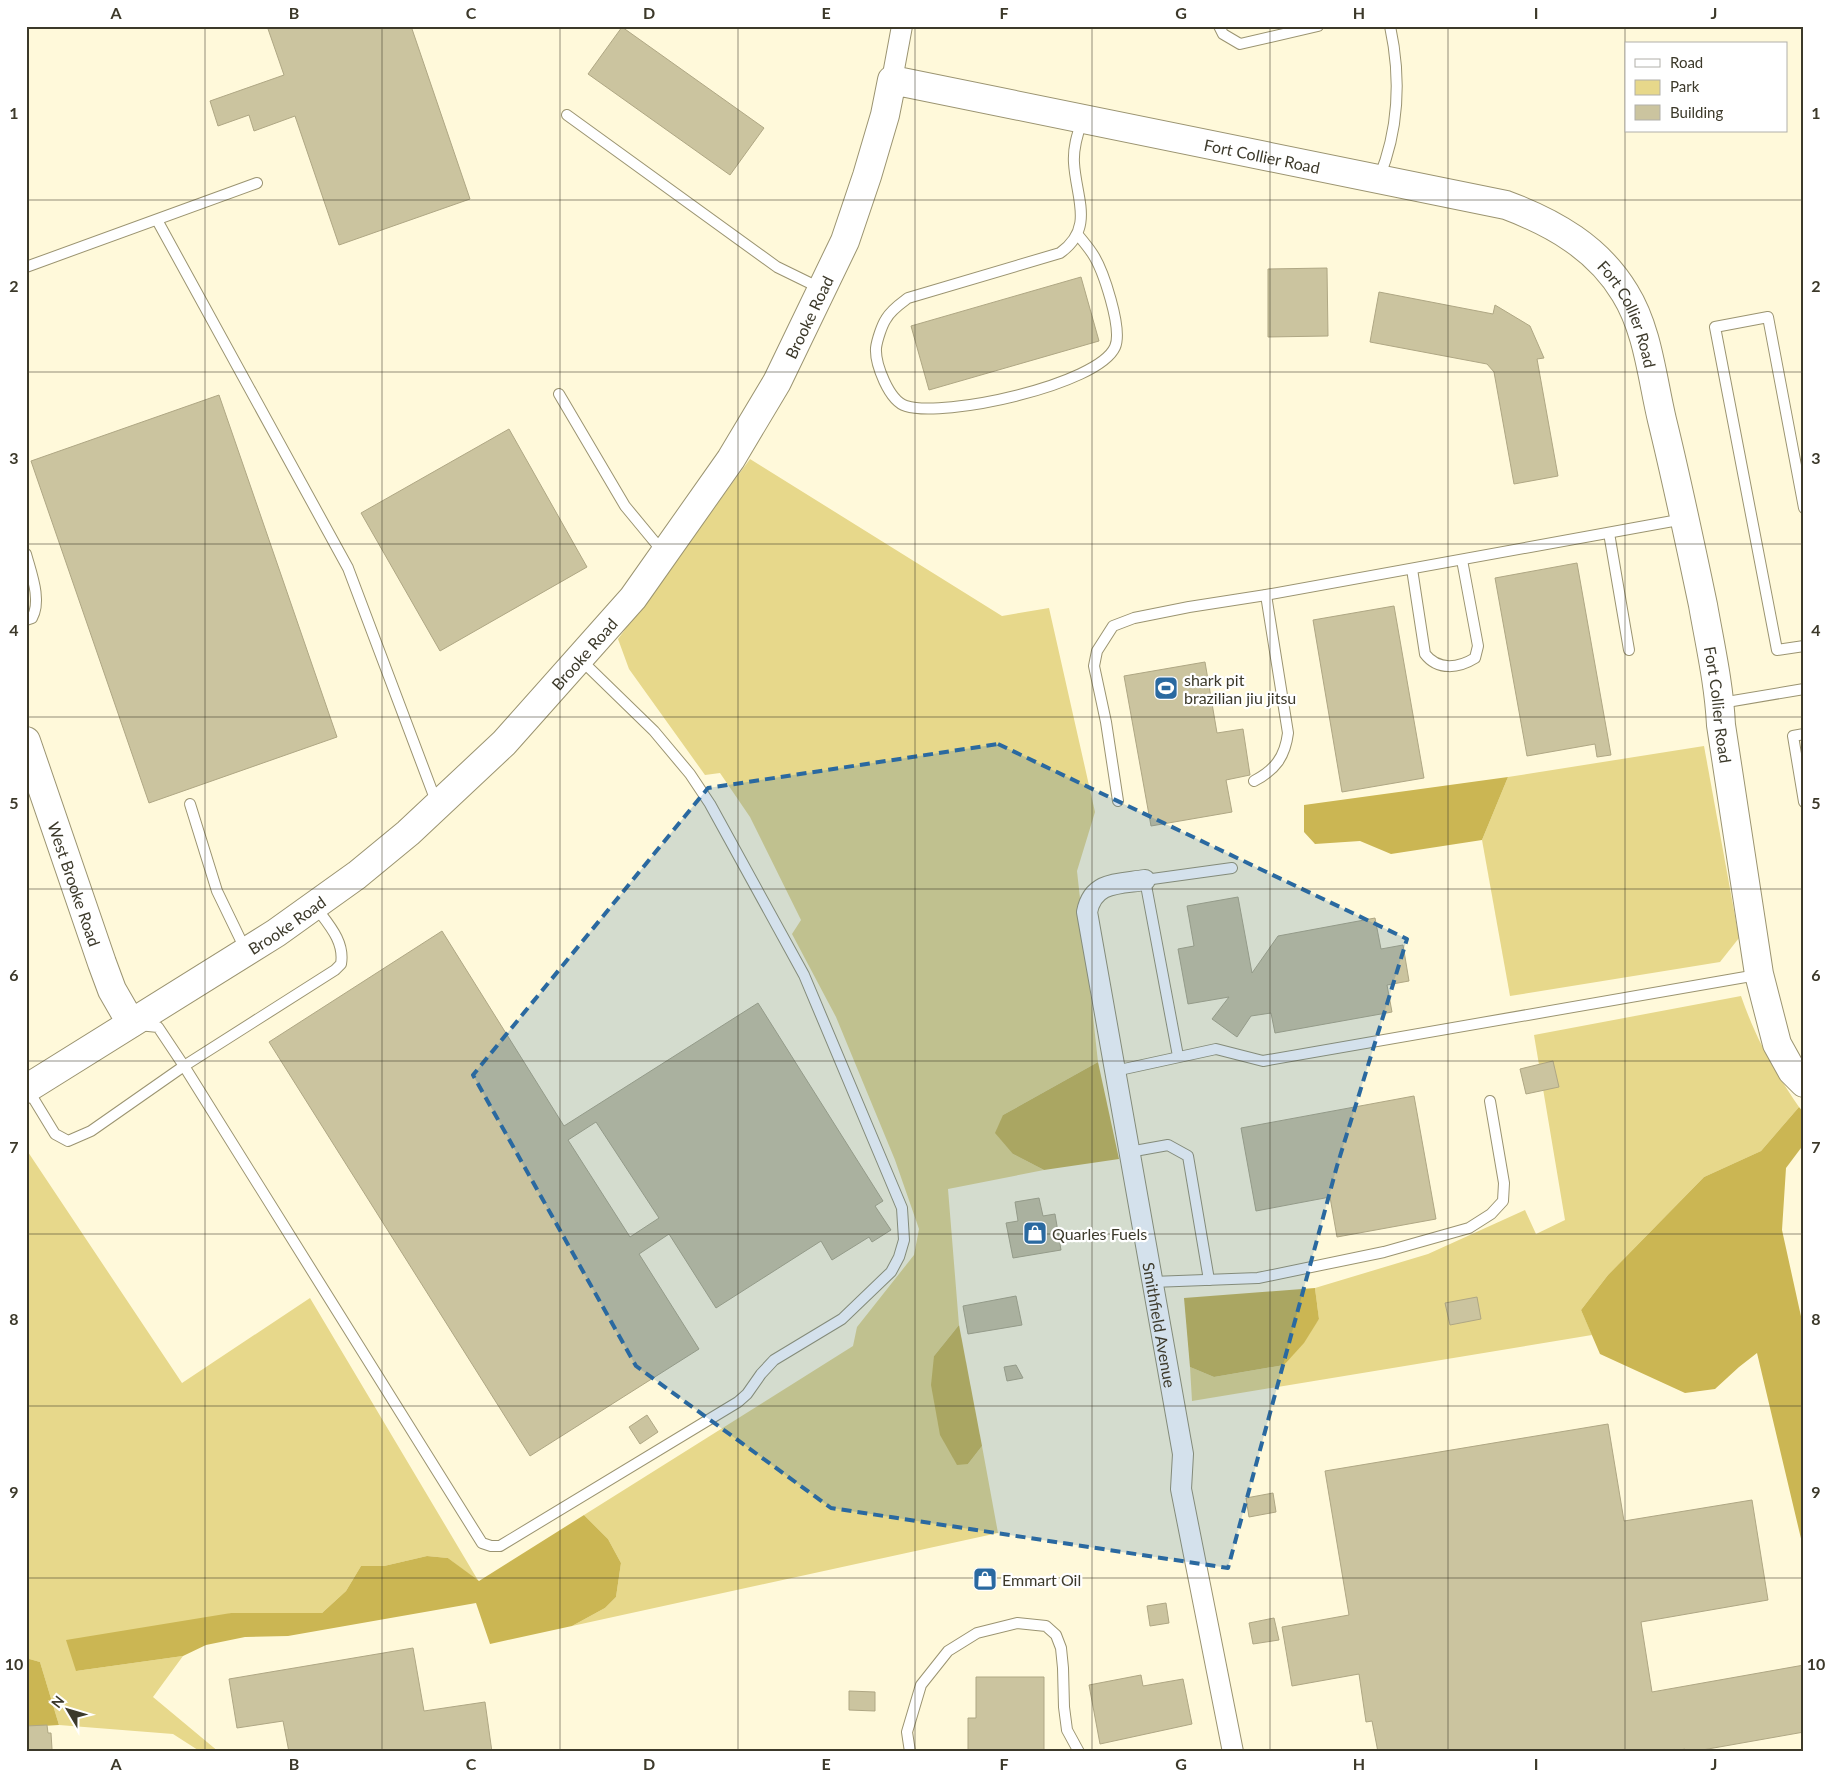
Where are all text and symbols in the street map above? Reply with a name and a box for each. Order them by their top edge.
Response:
text: A [109,3,122,22]
text: B [289,3,299,22]
text: C [466,3,477,22]
text: D [643,3,655,22]
text: E [821,3,831,22]
text: F [999,3,1009,22]
text: G [1175,3,1187,22]
text: H [1353,3,1365,22]
text: I [1534,3,1538,22]
text: J [1711,3,1717,22]
legend [1625,42,1788,132]
text: Road [1670,53,1703,71]
text: Park [1670,77,1700,95]
text: 1 [9,103,19,122]
text: Building [1670,103,1723,121]
text: 1 [1811,103,1821,122]
street label: Fort Collier Road [1203,134,1322,176]
street label: Fort Collier Road [1594,256,1660,369]
street label: Brooke Road [780,272,836,361]
text: 2 [9,276,19,295]
text: 2 [1811,276,1821,295]
text: 3 [9,448,19,467]
text: 3 [1811,448,1821,467]
street label: Brooke Road [547,614,621,693]
text: 4 [9,620,19,639]
text: 4 [1811,620,1821,639]
street label: Fort Collier Road [1701,645,1736,764]
place label: shark pit brazilian jiu jitsu [1184,670,1296,707]
sports icon: shark pit brazilian jiu jitsu [1153,675,1179,701]
text: 5 [9,793,19,812]
text: 5 [1811,793,1821,812]
street label: West Brooke Road [45,819,105,949]
street label: Brooke Road [244,891,329,958]
text: 6 [9,965,19,984]
text: 6 [1811,965,1821,984]
text: 7 [9,1137,19,1156]
text: 7 [1811,1137,1821,1156]
shop icon: Quarles Fuels [1022,1220,1048,1246]
place label: Quarles Fuels [1052,1224,1147,1243]
street label: Smithfield Avenue [1140,1261,1181,1389]
text: 8 [9,1309,19,1328]
text: 8 [1811,1309,1821,1328]
text: 9 [9,1482,19,1501]
text: 9 [1811,1482,1821,1501]
shop icon: Emmart Oil [972,1566,998,1592]
place label: Emmart Oil [1002,1570,1081,1589]
text: 10 [5,1654,23,1673]
text: 10 [1807,1654,1825,1673]
north arrow [42,1686,92,1736]
text: N [47,1692,67,1711]
text: A [109,1754,122,1773]
text: B [289,1754,299,1773]
text: C [466,1754,477,1773]
text: D [643,1754,655,1773]
text: E [821,1754,831,1773]
text: F [999,1754,1009,1773]
text: G [1175,1754,1187,1773]
text: H [1353,1754,1365,1773]
text: I [1534,1754,1538,1773]
text: J [1711,1754,1717,1773]

